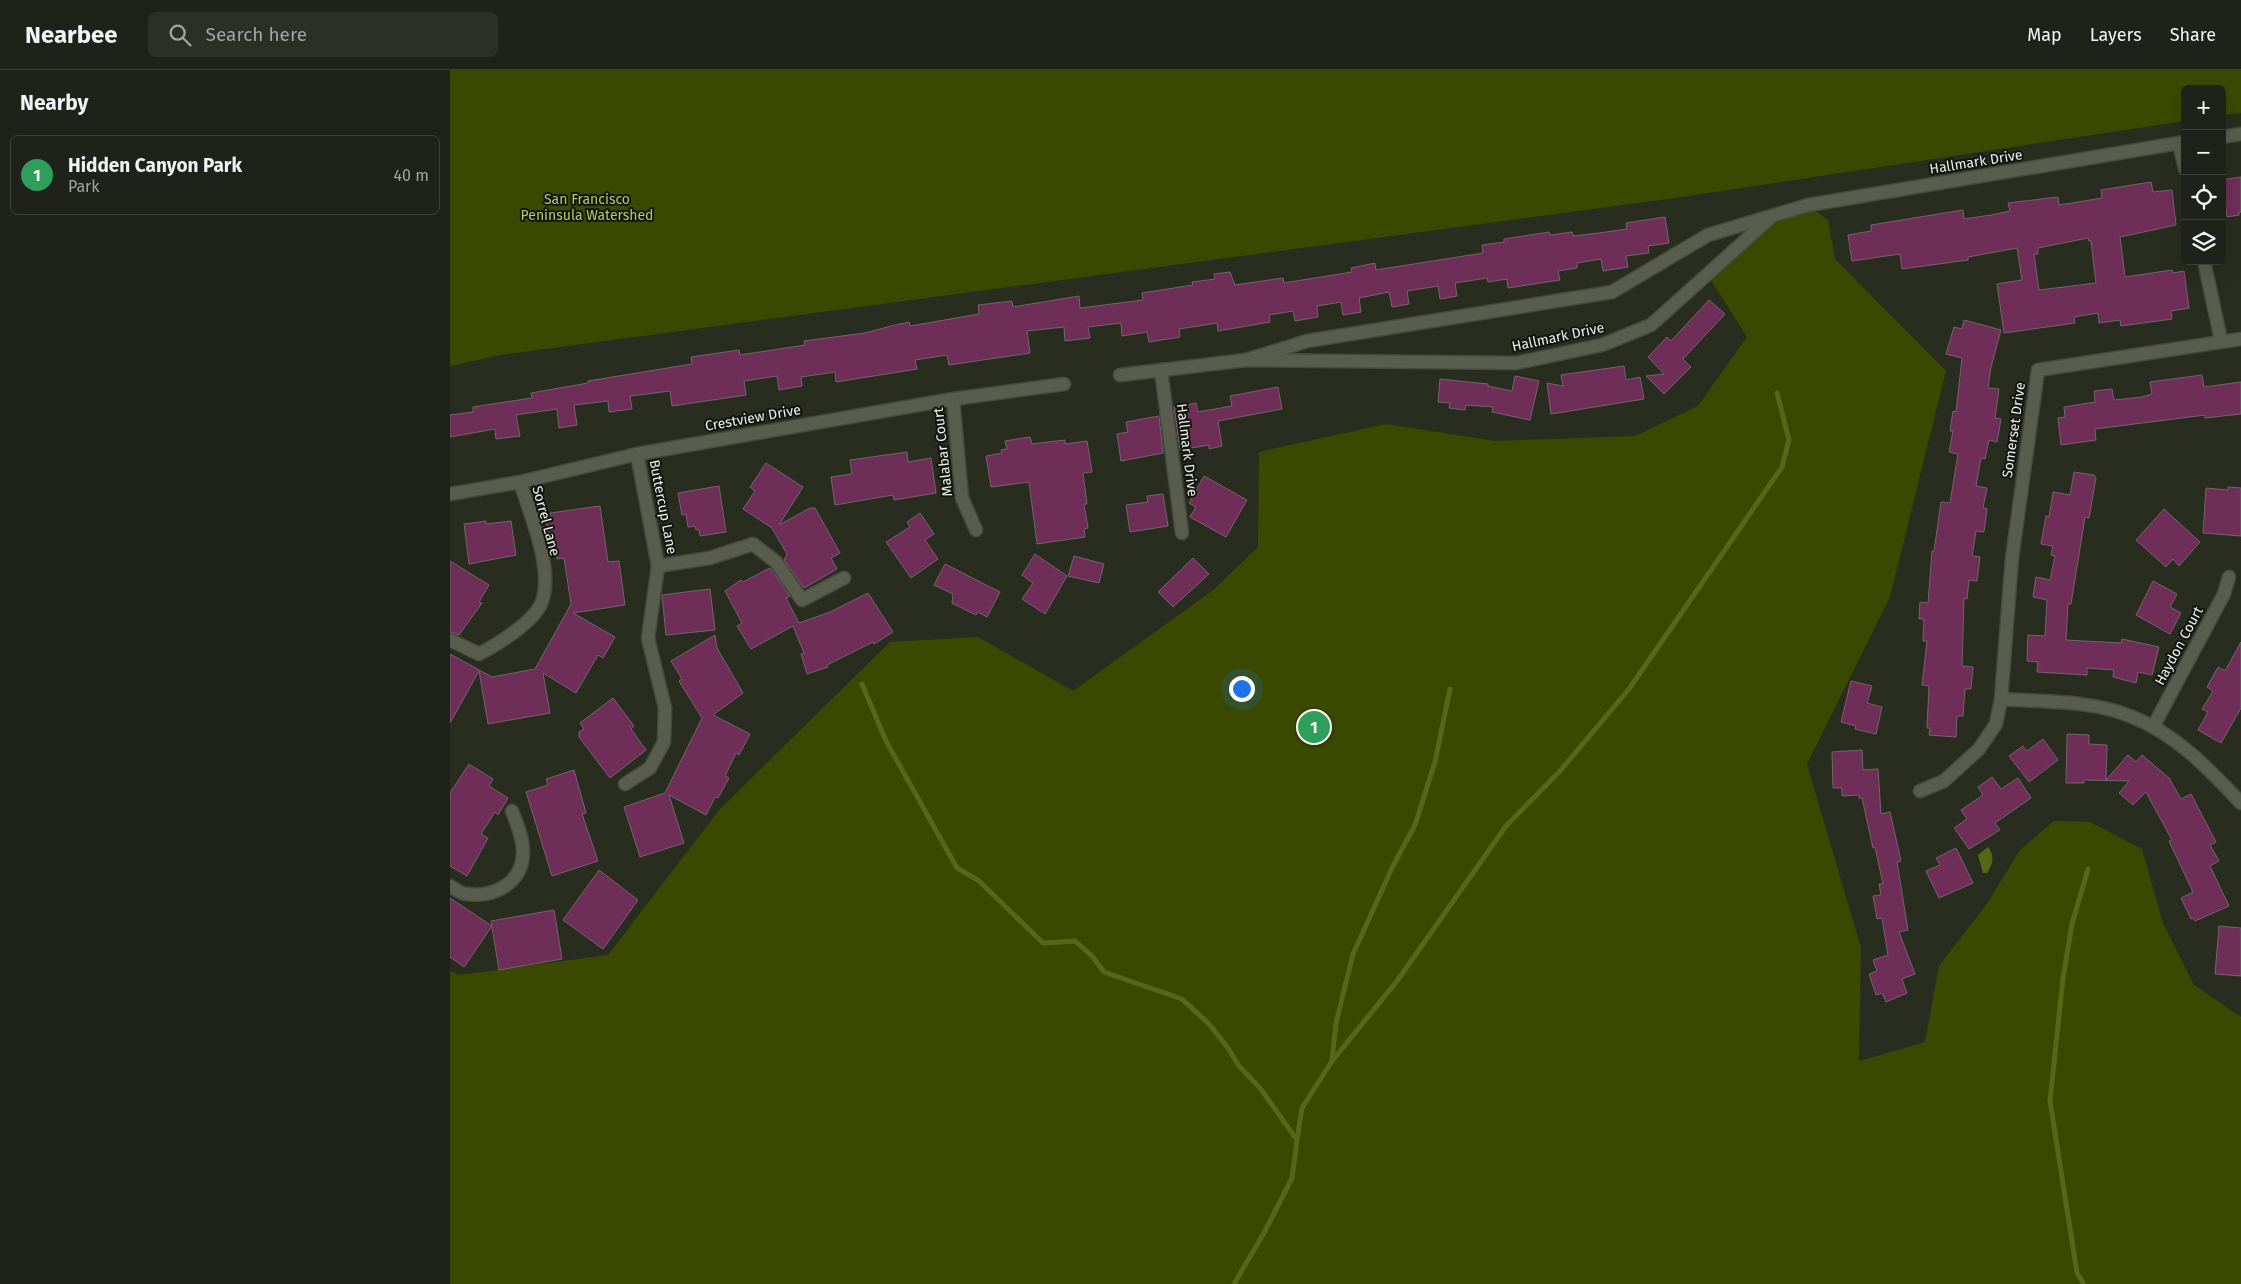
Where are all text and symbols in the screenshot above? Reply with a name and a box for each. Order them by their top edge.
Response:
search box [148,12,498,57]
text: Nearbee [25,21,118,49]
icon: search [166,21,194,49]
text: Search here [206,23,307,46]
text: Map [2027,24,2062,46]
text: Layers [2090,24,2142,46]
text: Share [2170,24,2216,46]
map controls [2181,85,2226,265]
button: + [2181,85,2226,130]
text: Nearby [20,90,88,116]
button: − [2181,130,2226,175]
street label: Hallmark Drive [1928,146,2024,178]
text: Hidden Canyon Park [68,154,242,177]
text: 1 [33,166,41,185]
text: 40 m [394,166,429,185]
button: locate [2181,175,2226,220]
text: Park [68,177,100,196]
park label: San Francisco Peninsula Watershed [521,191,653,224]
button: layers [2181,220,2226,265]
street label: Hallmark Drive [1510,319,1606,355]
street label: Somerset Drive [1999,381,2029,479]
street label: Crestview Drive [704,401,802,435]
street label: Hallmark Drive [1173,402,1201,498]
street label: Malabar Court [930,406,956,497]
street label: Buttercup Lane [645,458,681,556]
street label: Sorrel Lane [528,484,564,558]
street label: Haydon Court [2151,603,2207,688]
your location [1229,676,1255,702]
pin: 1 [1298,708,1330,746]

